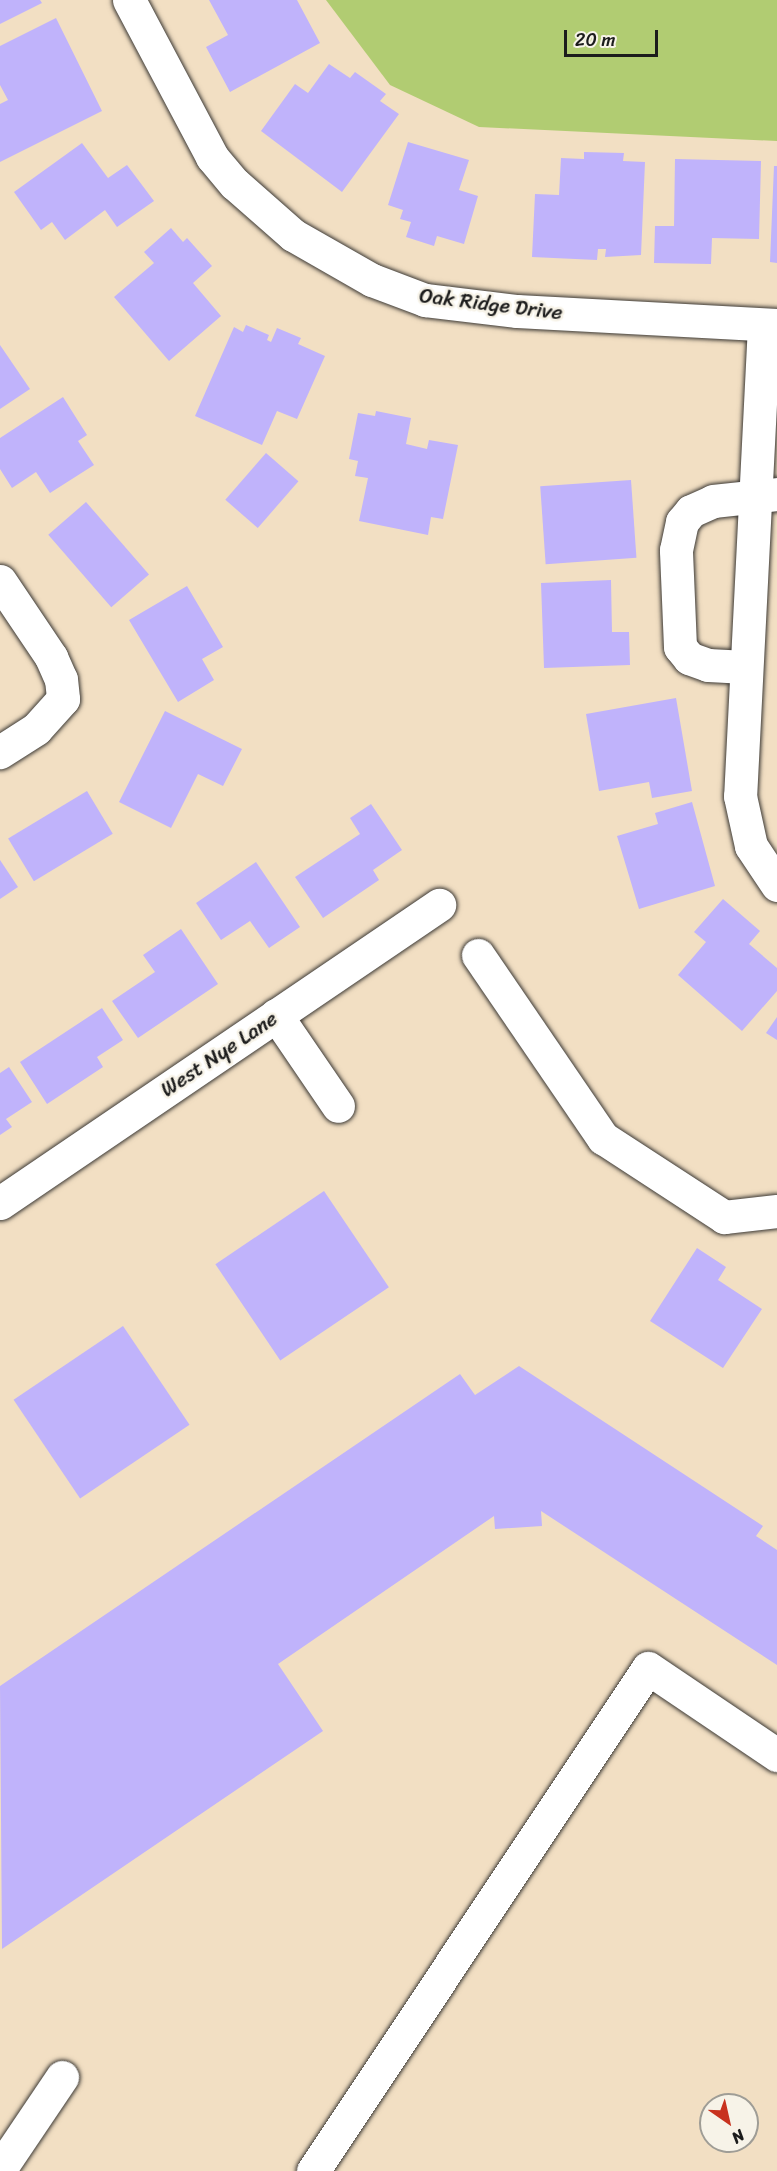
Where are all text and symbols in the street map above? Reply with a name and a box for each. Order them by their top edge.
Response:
scale bar [567,18,662,56]
text: 20 m [575,24,615,56]
street label: Oak Ridge Drive [418,283,564,325]
street label: West Nye Lane [156,1006,282,1102]
north arrow [699,2093,759,2153]
text: N [726,2122,751,2152]

